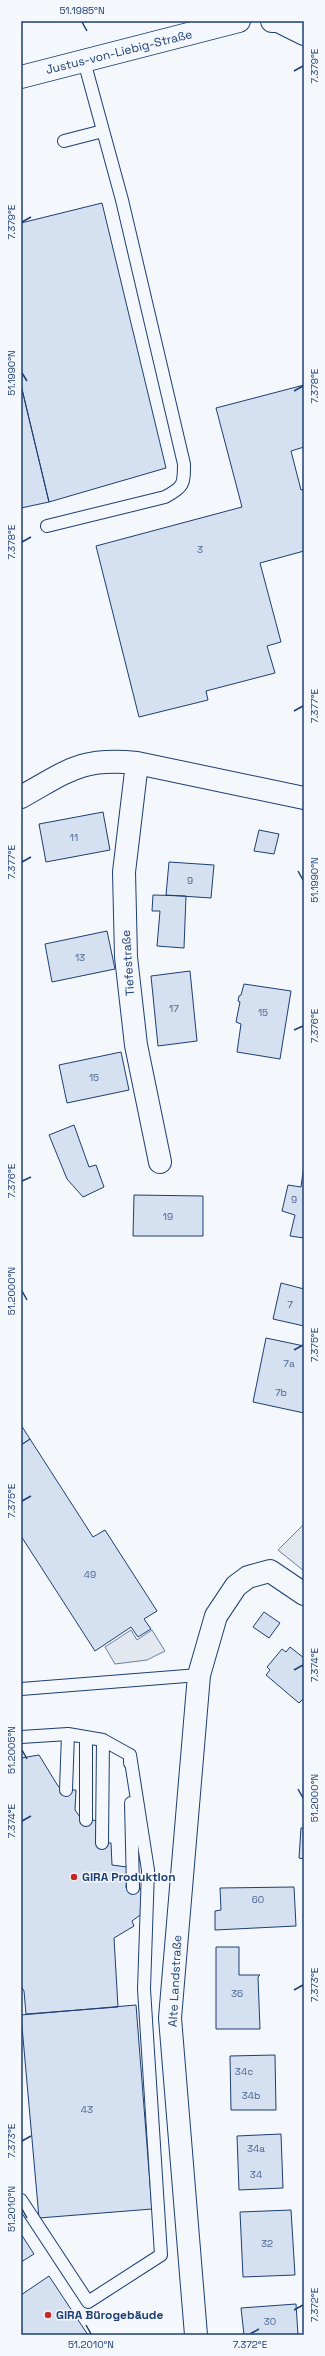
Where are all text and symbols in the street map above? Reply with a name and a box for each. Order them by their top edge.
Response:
text: 51.1985°N [59,4,105,17]
street label: Justus-von-Liebig-Straße [44,26,194,78]
text: 7.379°E [308,48,321,83]
text: 7.379°E [5,204,18,239]
text: 51.1990°N [5,350,18,396]
text: 7.378°E [308,368,321,403]
text: 7.378°E [5,524,18,559]
house number: 3 [197,543,203,556]
text: 7.377°E [308,688,321,723]
house number: 11 [70,831,78,844]
text: 7.377°E [5,844,18,879]
text: 51.1990°N [308,857,321,903]
house number: 9 [187,874,193,887]
street label: Tiefestraße [118,929,138,997]
house number: 13 [75,951,85,964]
house number: 17 [169,1002,179,1015]
house number: 15 [258,1006,268,1019]
text: 7.376°E [308,1008,321,1043]
house number: 15 [89,1071,99,1084]
text: 7.376°E [5,1163,18,1198]
house number: 9 [291,1193,297,1206]
house number: 19 [163,1210,173,1223]
text: 51.2000°N [5,1267,18,1315]
house number: 7 [287,1298,293,1311]
text: 7.375°E [308,1327,321,1362]
house number: 7a [283,1357,295,1370]
house number: 7b [275,1386,287,1399]
text: 7.375°E [5,1483,18,1518]
house number: 49 [84,1568,96,1581]
text: 7.374°E [308,1647,321,1682]
text: 51.2005°N [5,1726,18,1774]
text: 51.2000°N [308,1774,321,1822]
text: 7.374°E [5,1803,18,1838]
place label: GIRA Produktion [82,1869,176,1885]
marker: GIRA Produktion [69,1872,79,1882]
house number: 60 [252,1893,264,1906]
street label: Alte Landstraße [165,1935,185,2027]
text: 7.373°E [308,1967,321,2002]
house number: 36 [231,1987,243,2000]
house number: 34c [235,2065,253,2078]
house number: 34b [242,2089,260,2102]
house number: 43 [81,2103,93,2116]
text: 7.373°E [5,2123,18,2158]
house number: 34a [247,2142,265,2155]
house number: 34 [250,2168,262,2181]
text: 51.2010°N [5,2186,18,2232]
house number: 32 [261,2237,273,2250]
text: 7.372°E [308,2287,321,2322]
place label: GIRA Bürogebäude [56,2307,164,2323]
marker: GIRA Bürogebäude [43,2310,53,2320]
house number: 30 [264,2315,276,2328]
text: 51.2010°N [68,2338,114,2351]
text: 7.372°E [233,2338,268,2351]

